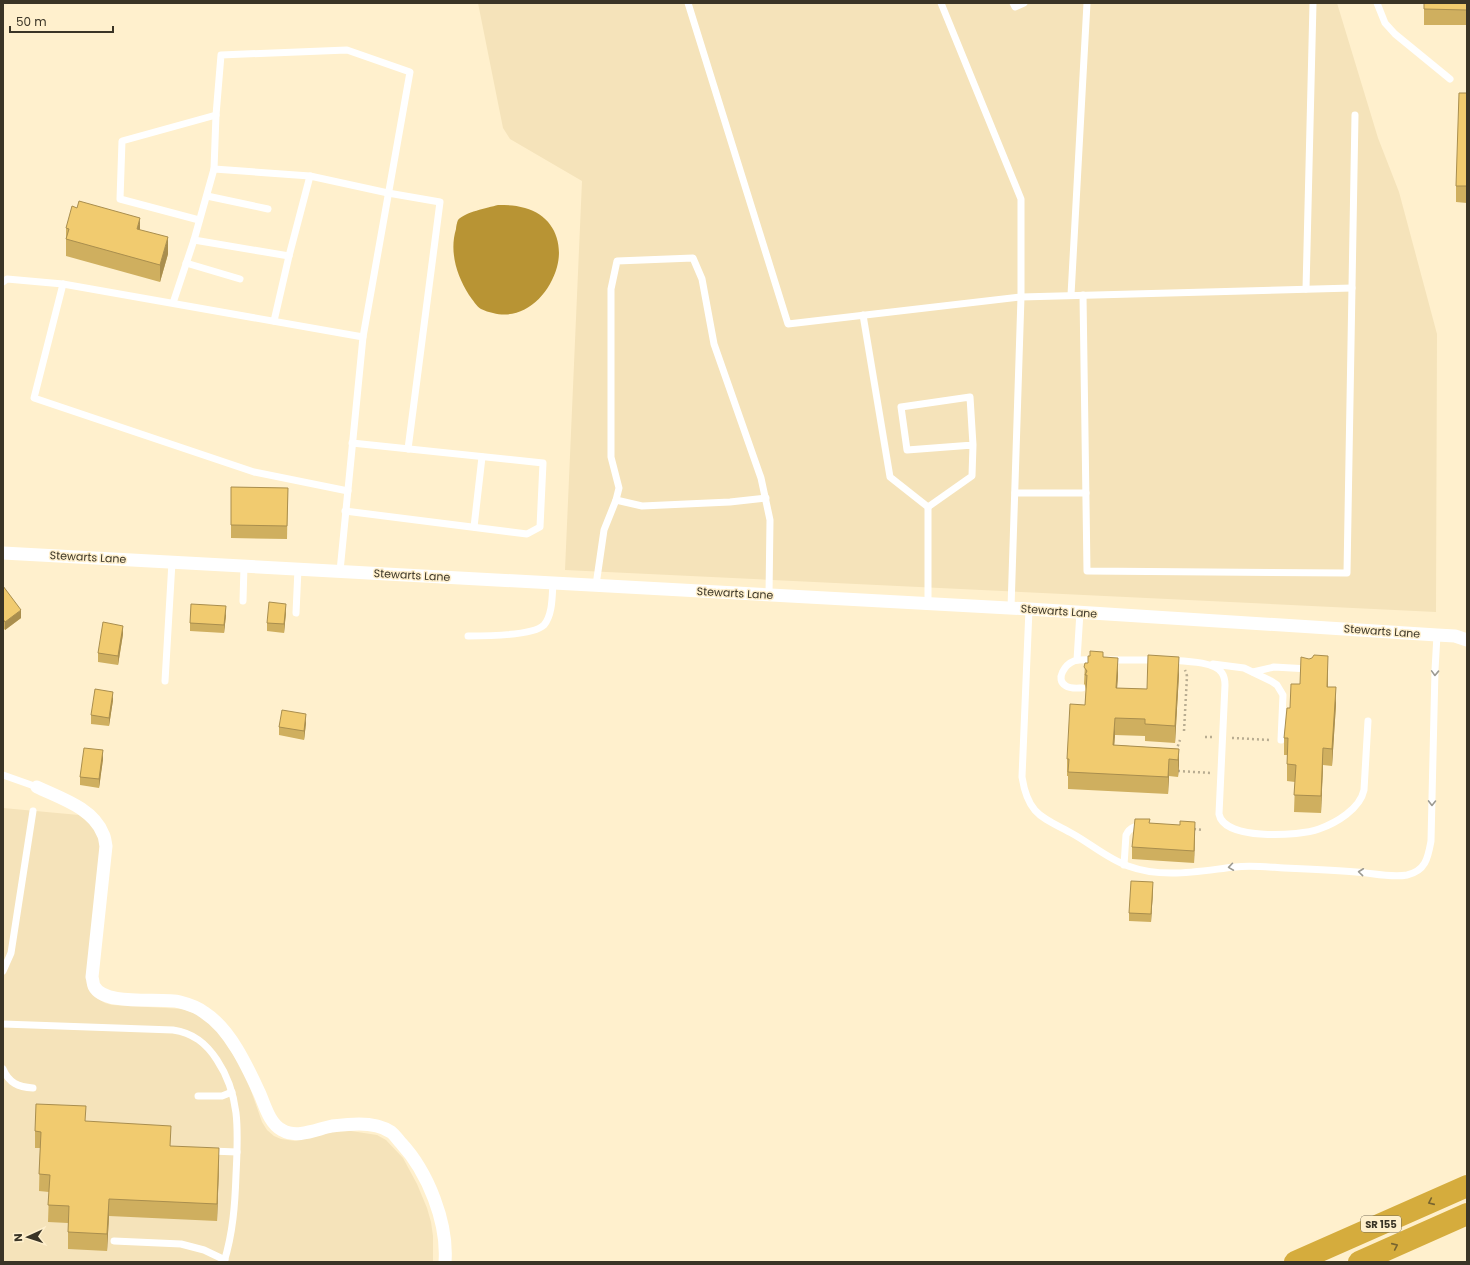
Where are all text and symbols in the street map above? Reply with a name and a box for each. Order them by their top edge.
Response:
scale bar [10,8,113,34]
text: 50 m [16,13,47,30]
street label: Stewarts Lane [49,547,127,567]
street label: Stewarts Lane [373,565,451,585]
street label: Stewarts Lane [696,583,774,603]
street label: Stewarts Lane [1020,600,1098,622]
street label: Stewarts Lane [1343,620,1421,642]
one-way arrow [1431,670,1439,676]
one-way arrow [1428,800,1436,806]
one-way arrow [1228,862,1234,871]
one-way arrow [1357,868,1364,877]
one-way arrow [1428,1197,1436,1205]
road number: SR 155 [1361,1216,1401,1232]
north arrow [8,1217,48,1257]
text: N [10,1233,26,1242]
one-way arrow [1391,1243,1399,1251]

